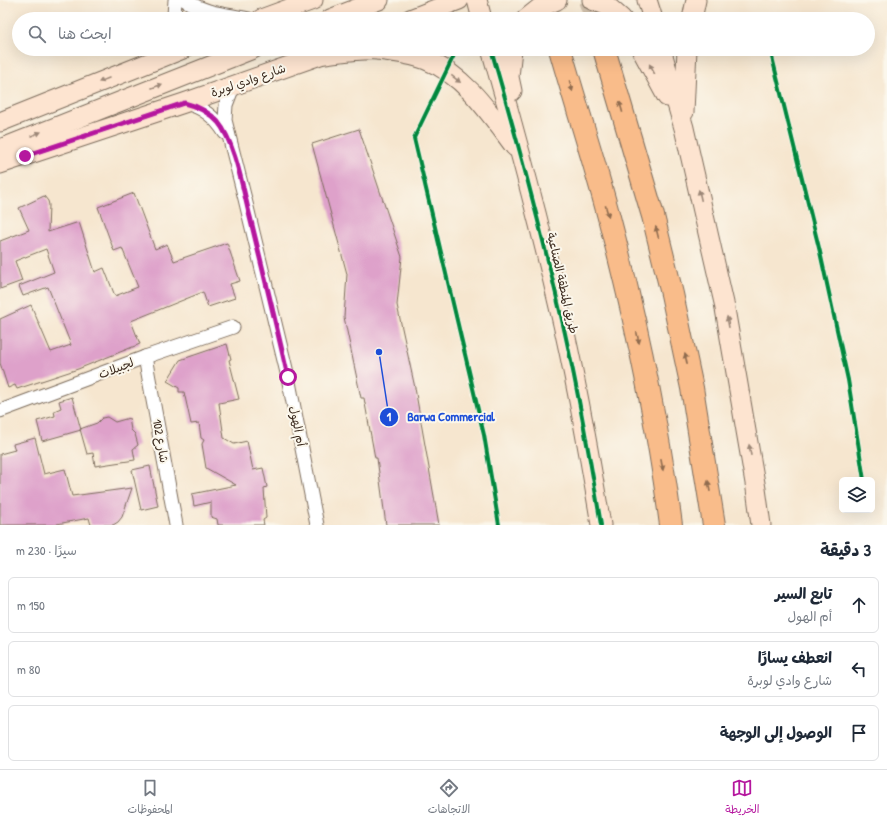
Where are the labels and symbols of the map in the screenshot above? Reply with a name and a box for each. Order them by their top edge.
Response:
street label: شارع وادي لوبرة [208,59,288,102]
one-way arrow [648,63,655,75]
one-way arrow [450,74,461,83]
one-way arrow [99,77,110,83]
one-way arrow [568,81,574,93]
one-way arrow [152,83,164,89]
one-way arrow [618,101,624,113]
one-way arrow [30,130,42,136]
route end [16,147,34,165]
one-way arrow [696,189,702,201]
one-way arrow [604,206,610,218]
one-way arrow [653,226,659,238]
street label: طريق المنطقة الصناعية [543,231,583,335]
one-way arrow [725,316,731,328]
one-way arrow [635,331,641,344]
one-way arrow [682,352,688,365]
street label: لجبيلات [96,354,136,382]
route start [279,368,297,386]
street label: أم الهول [285,404,310,448]
callout: Barwa Commercial [379,404,503,429]
text: Barwa Commercial [407,407,495,425]
text: 1 [387,408,392,425]
street label: شارع 102 [148,418,173,464]
one-way arrow [747,444,753,456]
one-way arrow [659,459,665,471]
one-way arrow [706,480,712,493]

